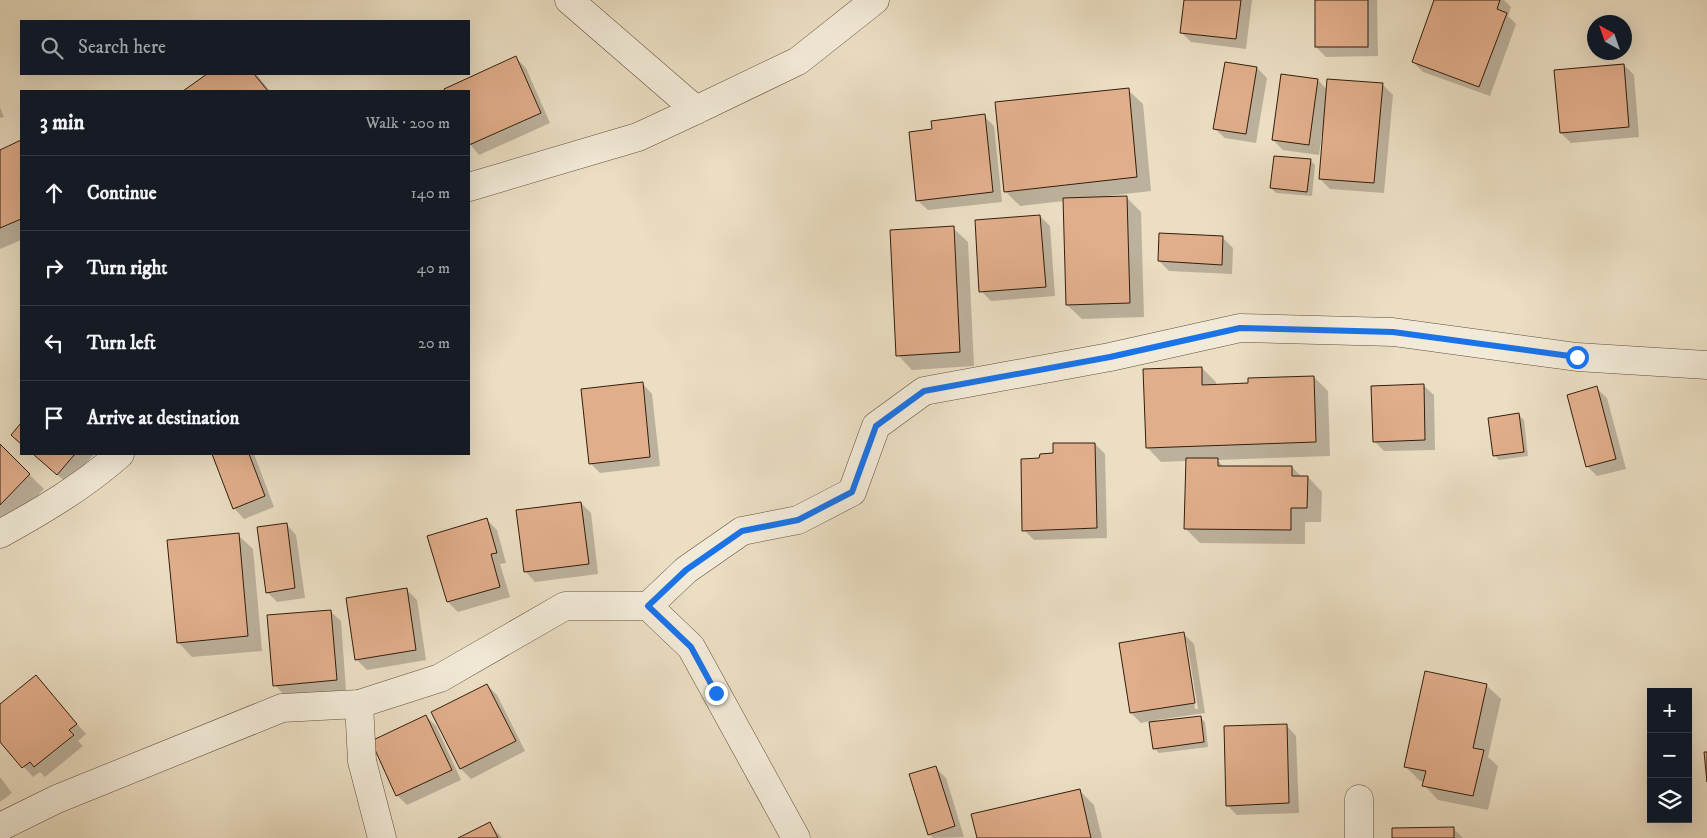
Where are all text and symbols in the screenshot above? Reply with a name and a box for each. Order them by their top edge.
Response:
north arrow [1587,15,1632,60]
search box [20,20,470,75]
icon: search [38,34,66,62]
text: Search here [78,36,166,59]
text: 3 min [40,110,85,136]
text: Walk · 200 m [366,113,450,133]
icon: ahead [40,179,68,207]
text: Continue [87,182,157,205]
text: 140 m [411,183,450,203]
icon: right [40,254,68,282]
text: Turn right [87,257,167,280]
text: 40 m [417,258,450,278]
icon: left [40,329,68,357]
text: Turn left [87,332,156,355]
text: 20 m [418,333,450,353]
route start [1566,346,1589,369]
icon: arrive [40,404,68,432]
text: Arrive at destination [87,407,239,430]
route end [705,682,728,705]
map controls [1647,688,1692,823]
button: + [1647,688,1692,733]
button: − [1647,733,1692,778]
button: layers [1647,778,1692,823]

